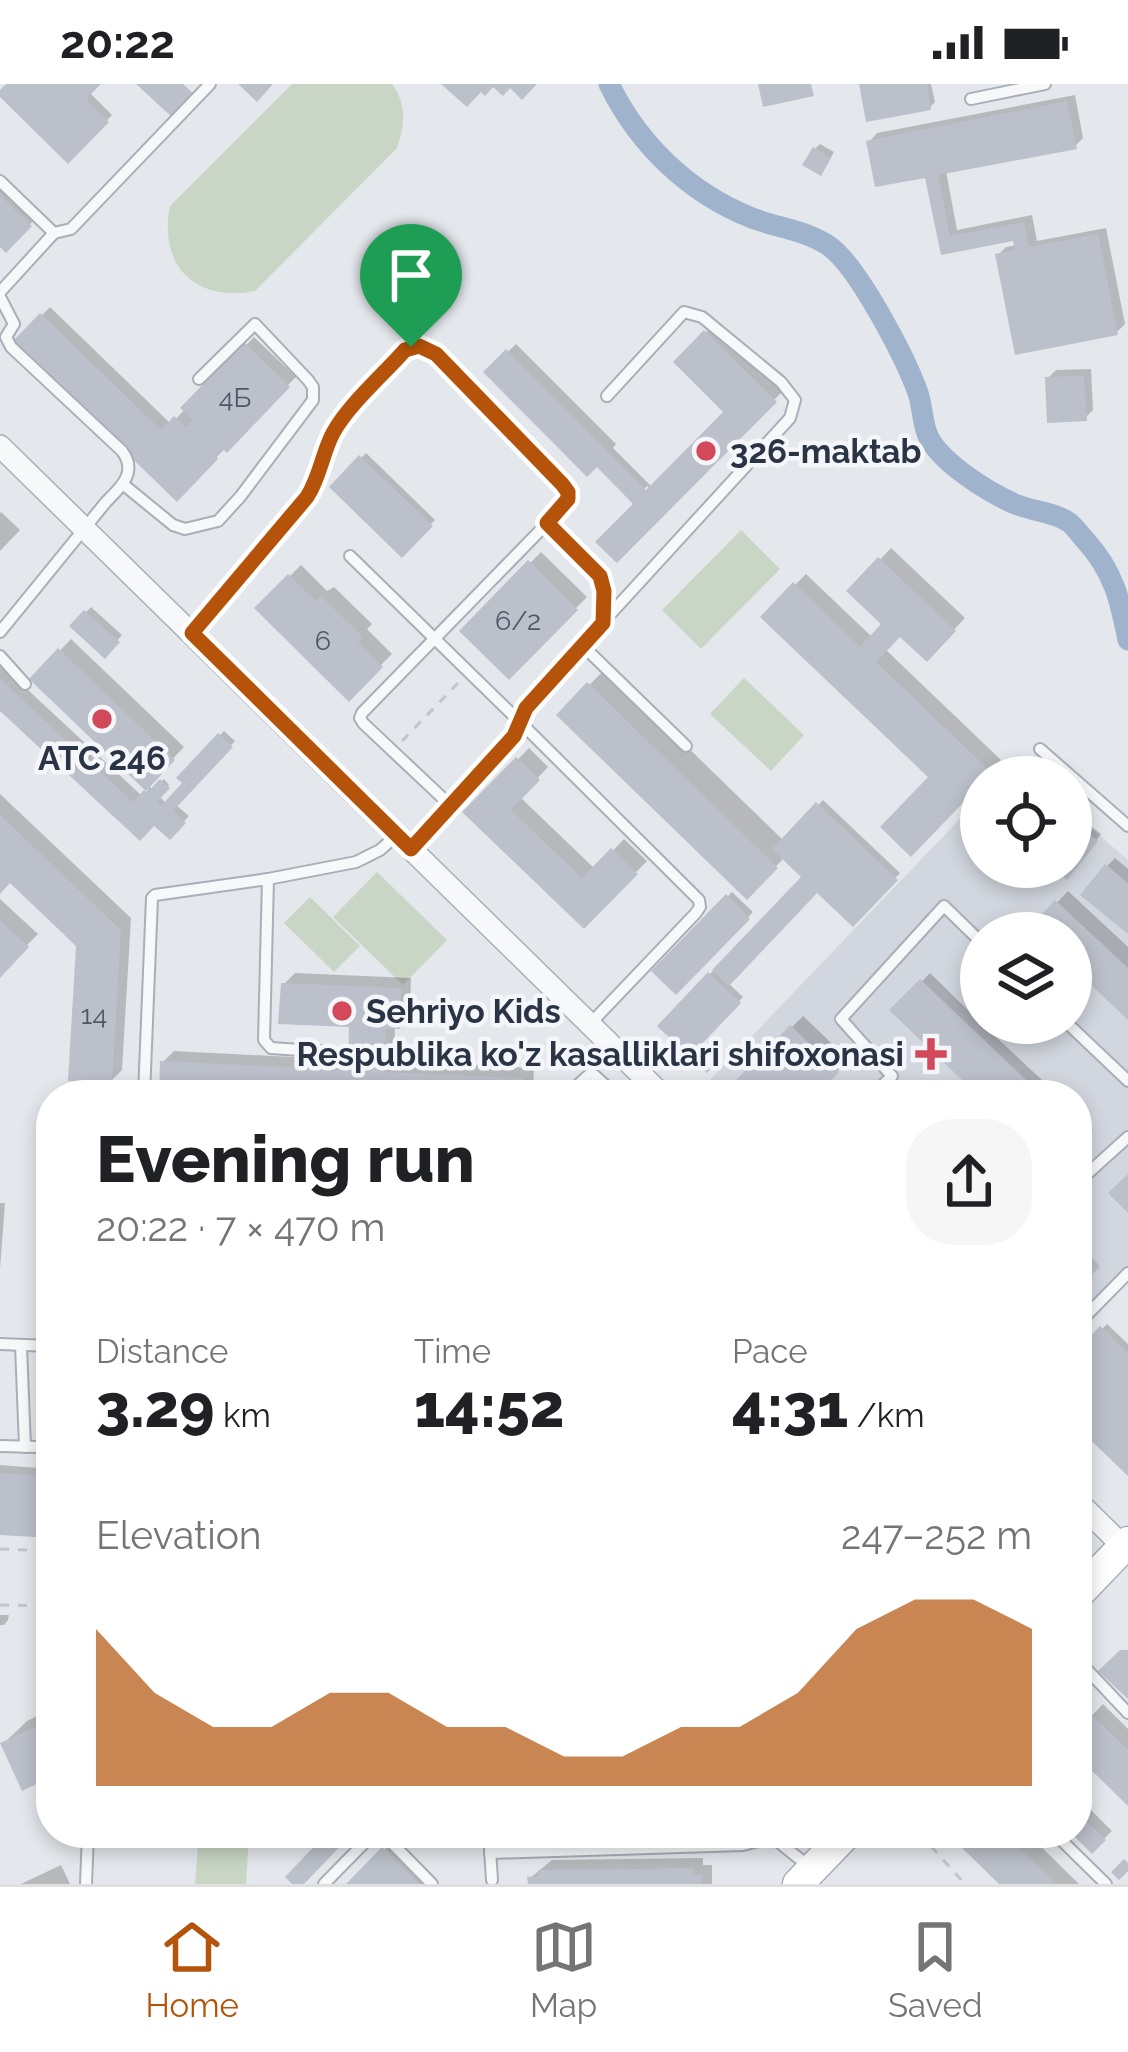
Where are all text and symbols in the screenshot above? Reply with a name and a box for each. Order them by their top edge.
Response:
text: 20:22 [60,16,175,69]
pin [360,224,462,347]
icon: arrive [378,242,444,308]
house number: 4Б [219,382,251,413]
place label: 326-maktab [730,432,921,471]
marker: 326-maktab [693,438,719,464]
house number: 6/2 [495,605,541,636]
house number: 6 [315,625,331,656]
marker: АТС 246 [89,706,115,732]
place label: АТС 246 [38,739,166,778]
map controls [960,756,1092,1044]
button: locate [960,756,1092,888]
button: layers [960,912,1092,1044]
place label: Sehriyo Kids [366,992,561,1031]
marker: Sehriyo Kids [329,998,355,1024]
house number: 14 [81,999,107,1030]
place label: Respublika ko'z kasalliklari shifoxonasi [297,1035,904,1074]
marker: Respublika ko'z kasalliklari shifoxonasi [915,1038,947,1070]
button: share [906,1119,1032,1245]
text: Evening run [96,1120,475,1197]
text: 20:22 · 7 × 470 m [96,1204,385,1250]
text: Distance [96,1332,228,1371]
text: Time [414,1332,491,1371]
text: Pace [732,1332,808,1371]
text: 3.29 [96,1371,215,1441]
text: 14:52 [414,1371,564,1441]
text: 4:31 [732,1371,848,1441]
text: km [215,1396,271,1435]
text: /km [848,1396,925,1435]
text: Elevation [96,1512,262,1558]
text: 247–252 m [841,1512,1032,1558]
tab: Home [146,1914,239,2025]
tab: Map [530,1914,597,2025]
tab: Saved [888,1914,982,2025]

